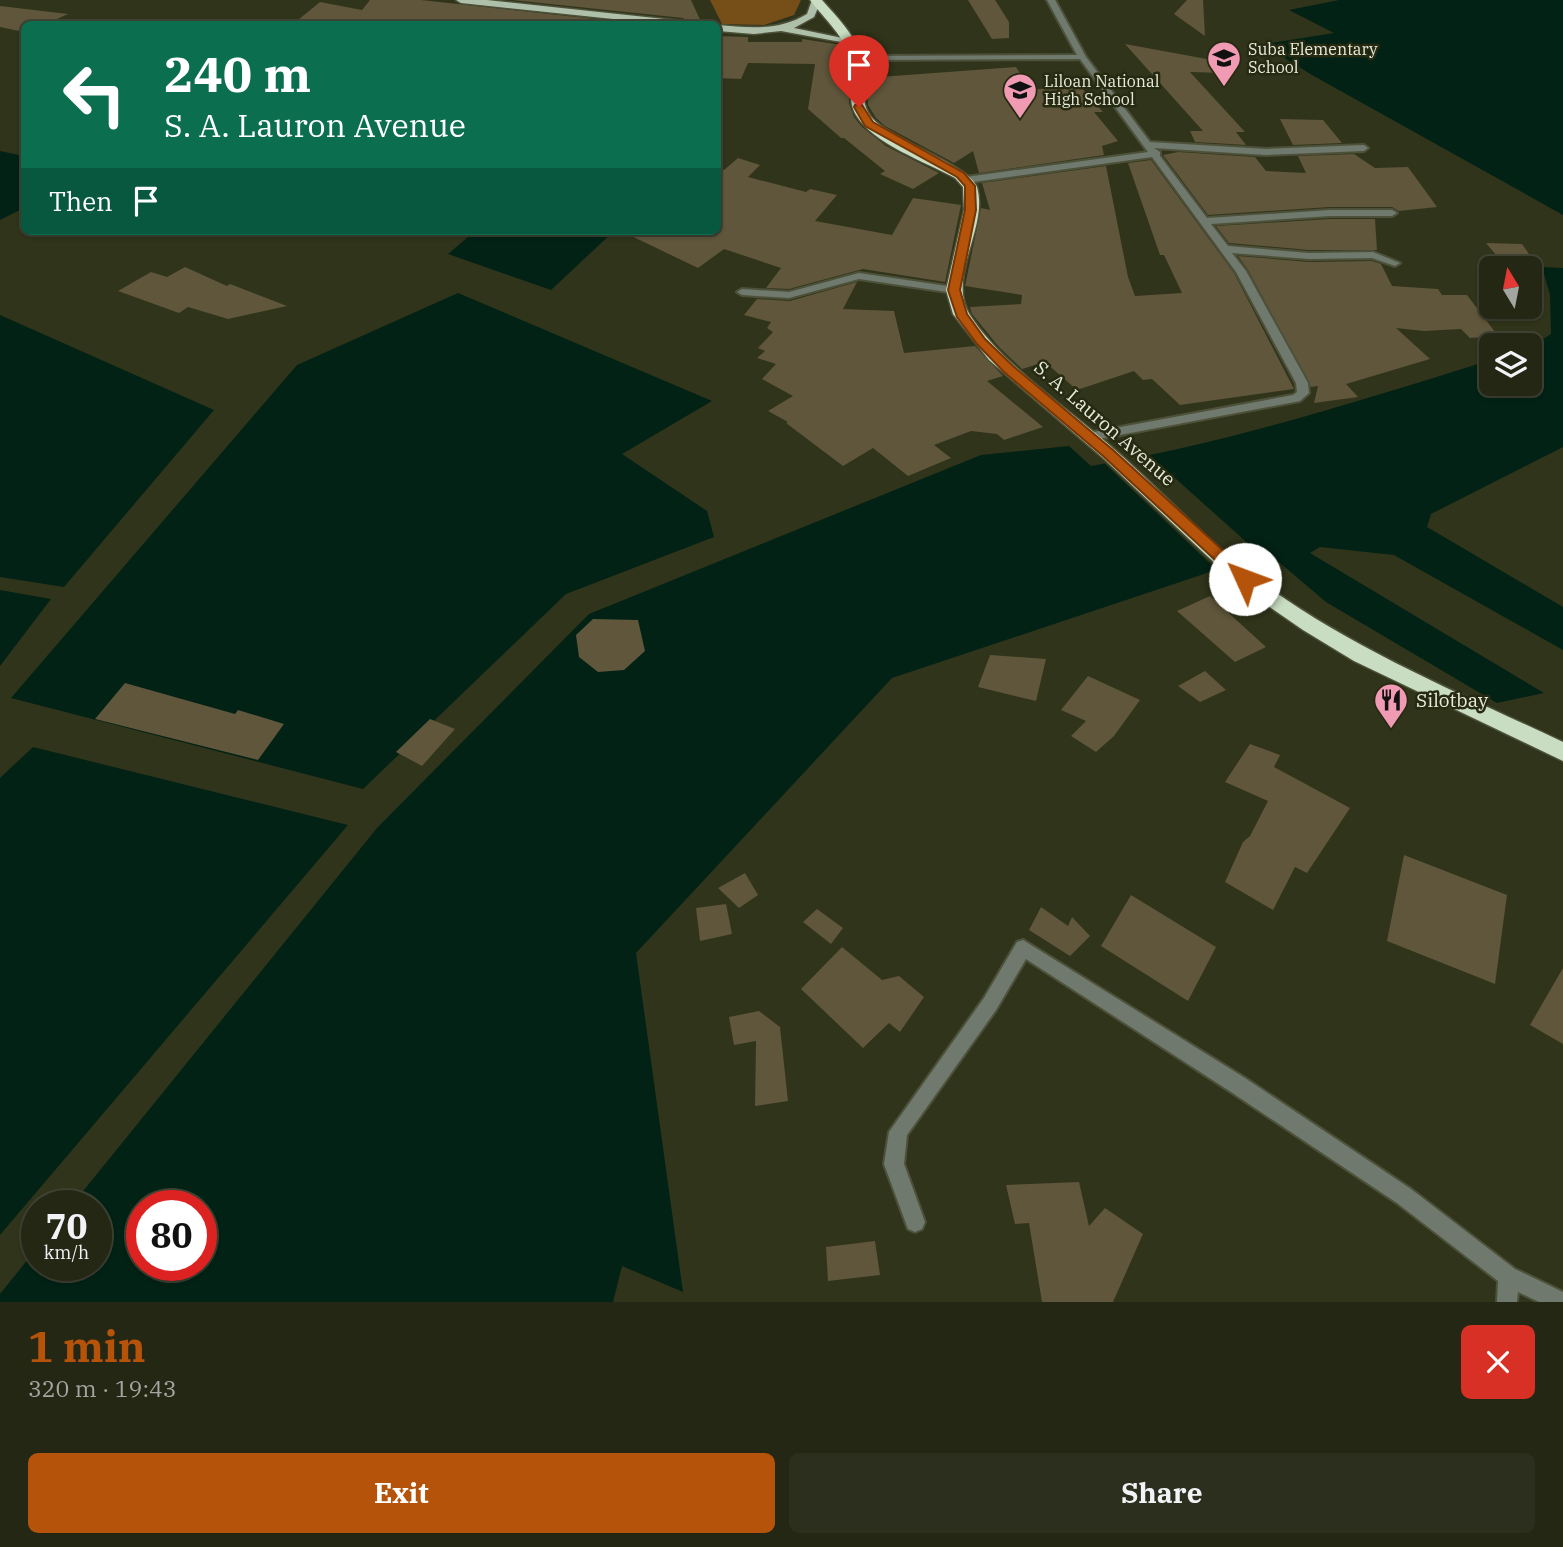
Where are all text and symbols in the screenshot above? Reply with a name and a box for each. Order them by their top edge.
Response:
pin [829,35,889,107]
school or university icon: Suba Elementary School [1205,39,1243,88]
place label: Suba Elementary School [1248,39,1378,77]
text: 240 m [164,42,311,105]
icon: arrive [840,46,878,84]
icon: left [49,49,140,140]
school or university icon: Liloan National High School [1001,71,1039,120]
place label: Liloan National High School [1044,71,1160,109]
text: S. A. Lauron Avenue [164,104,466,146]
icon: arrive [127,182,165,220]
text: Then [49,184,113,218]
north arrow [1479,256,1542,318]
map controls [1479,256,1542,396]
button: layers [1479,333,1542,396]
street label: S. A. Lauron Avenue [1029,355,1181,491]
position arrow [1208,542,1282,616]
restaurant icon: Silotbay [1372,681,1410,730]
place label: Silotbay [1416,688,1489,712]
speed limit sign: 80 [126,1190,217,1281]
text: 70 [45,1203,88,1249]
text: km/h [44,1241,89,1264]
text: 1 min [28,1319,146,1374]
button: close [1461,1325,1535,1399]
text: 320 m · 19:43 [28,1373,177,1403]
button: Exit [28,1453,775,1533]
button: Share [789,1453,1535,1533]

